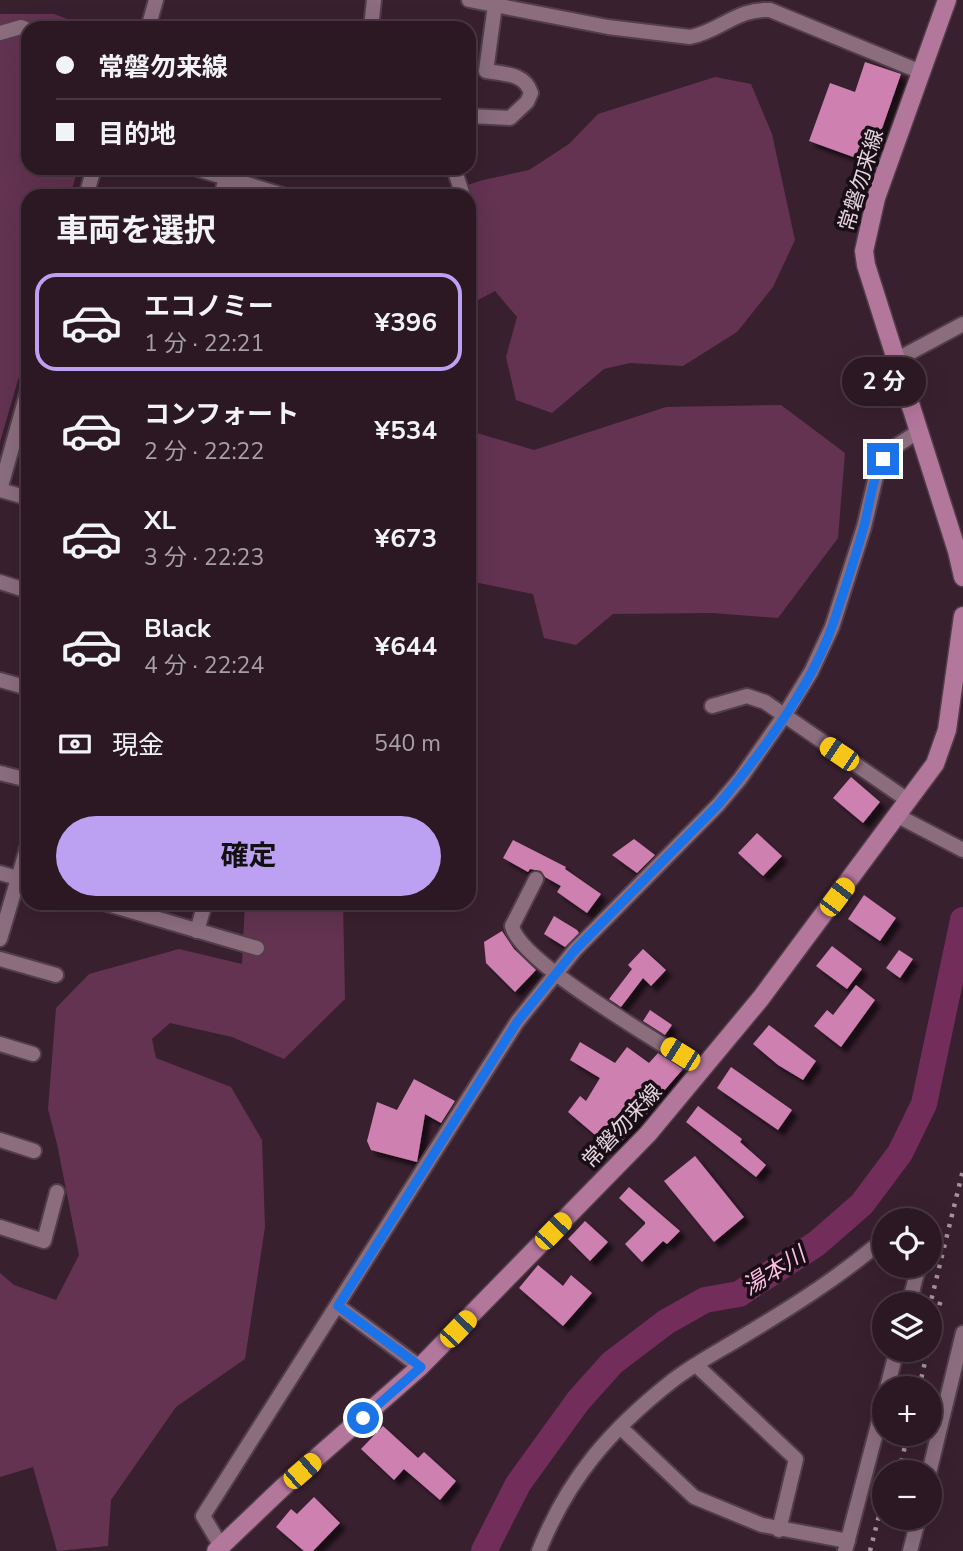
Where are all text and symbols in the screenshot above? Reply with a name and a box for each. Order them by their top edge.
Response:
text: 常磐勿来線 [98,50,228,85]
text: 目的地 [98,117,176,152]
street label: 常磐勿来線 [832,126,890,234]
text: 車両を選択 [56,209,216,252]
text: エコノミー [144,289,274,324]
icon: car [60,291,123,354]
text: ¥396 [375,305,437,340]
text: 1 分 · 22:21 [144,328,264,359]
callout: 2 分 [841,358,925,406]
text: 2 分 [862,366,906,397]
text: コンフォート [144,397,299,432]
icon: car [60,399,123,462]
text: ¥534 [375,413,437,448]
text: 2 分 · 22:22 [144,436,264,467]
route end [867,443,899,475]
text: XL [144,503,176,538]
icon: car [60,507,123,570]
text: ¥673 [375,521,437,556]
text: 3 分 · 22:23 [144,542,264,573]
text: Black [144,611,211,646]
icon: car [60,615,123,678]
text: ¥644 [375,629,437,664]
text: 4 分 · 22:24 [144,650,264,681]
icon: cash [56,725,94,763]
text: 現金 [112,728,164,763]
text: 540 m [374,728,441,759]
car [816,734,863,774]
button: 確定 [56,816,441,896]
car [816,874,859,920]
car [657,1034,704,1074]
street label: 常磐勿来線 [576,1078,668,1174]
map controls [872,1208,942,1530]
button: locate [872,1208,942,1278]
car [531,1209,576,1253]
water label: 湯本川 [737,1238,814,1302]
button: layers [872,1292,942,1362]
car [436,1307,481,1351]
button: + [872,1376,942,1446]
route start [347,1402,379,1434]
car [280,1449,325,1493]
button: − [872,1460,942,1530]

